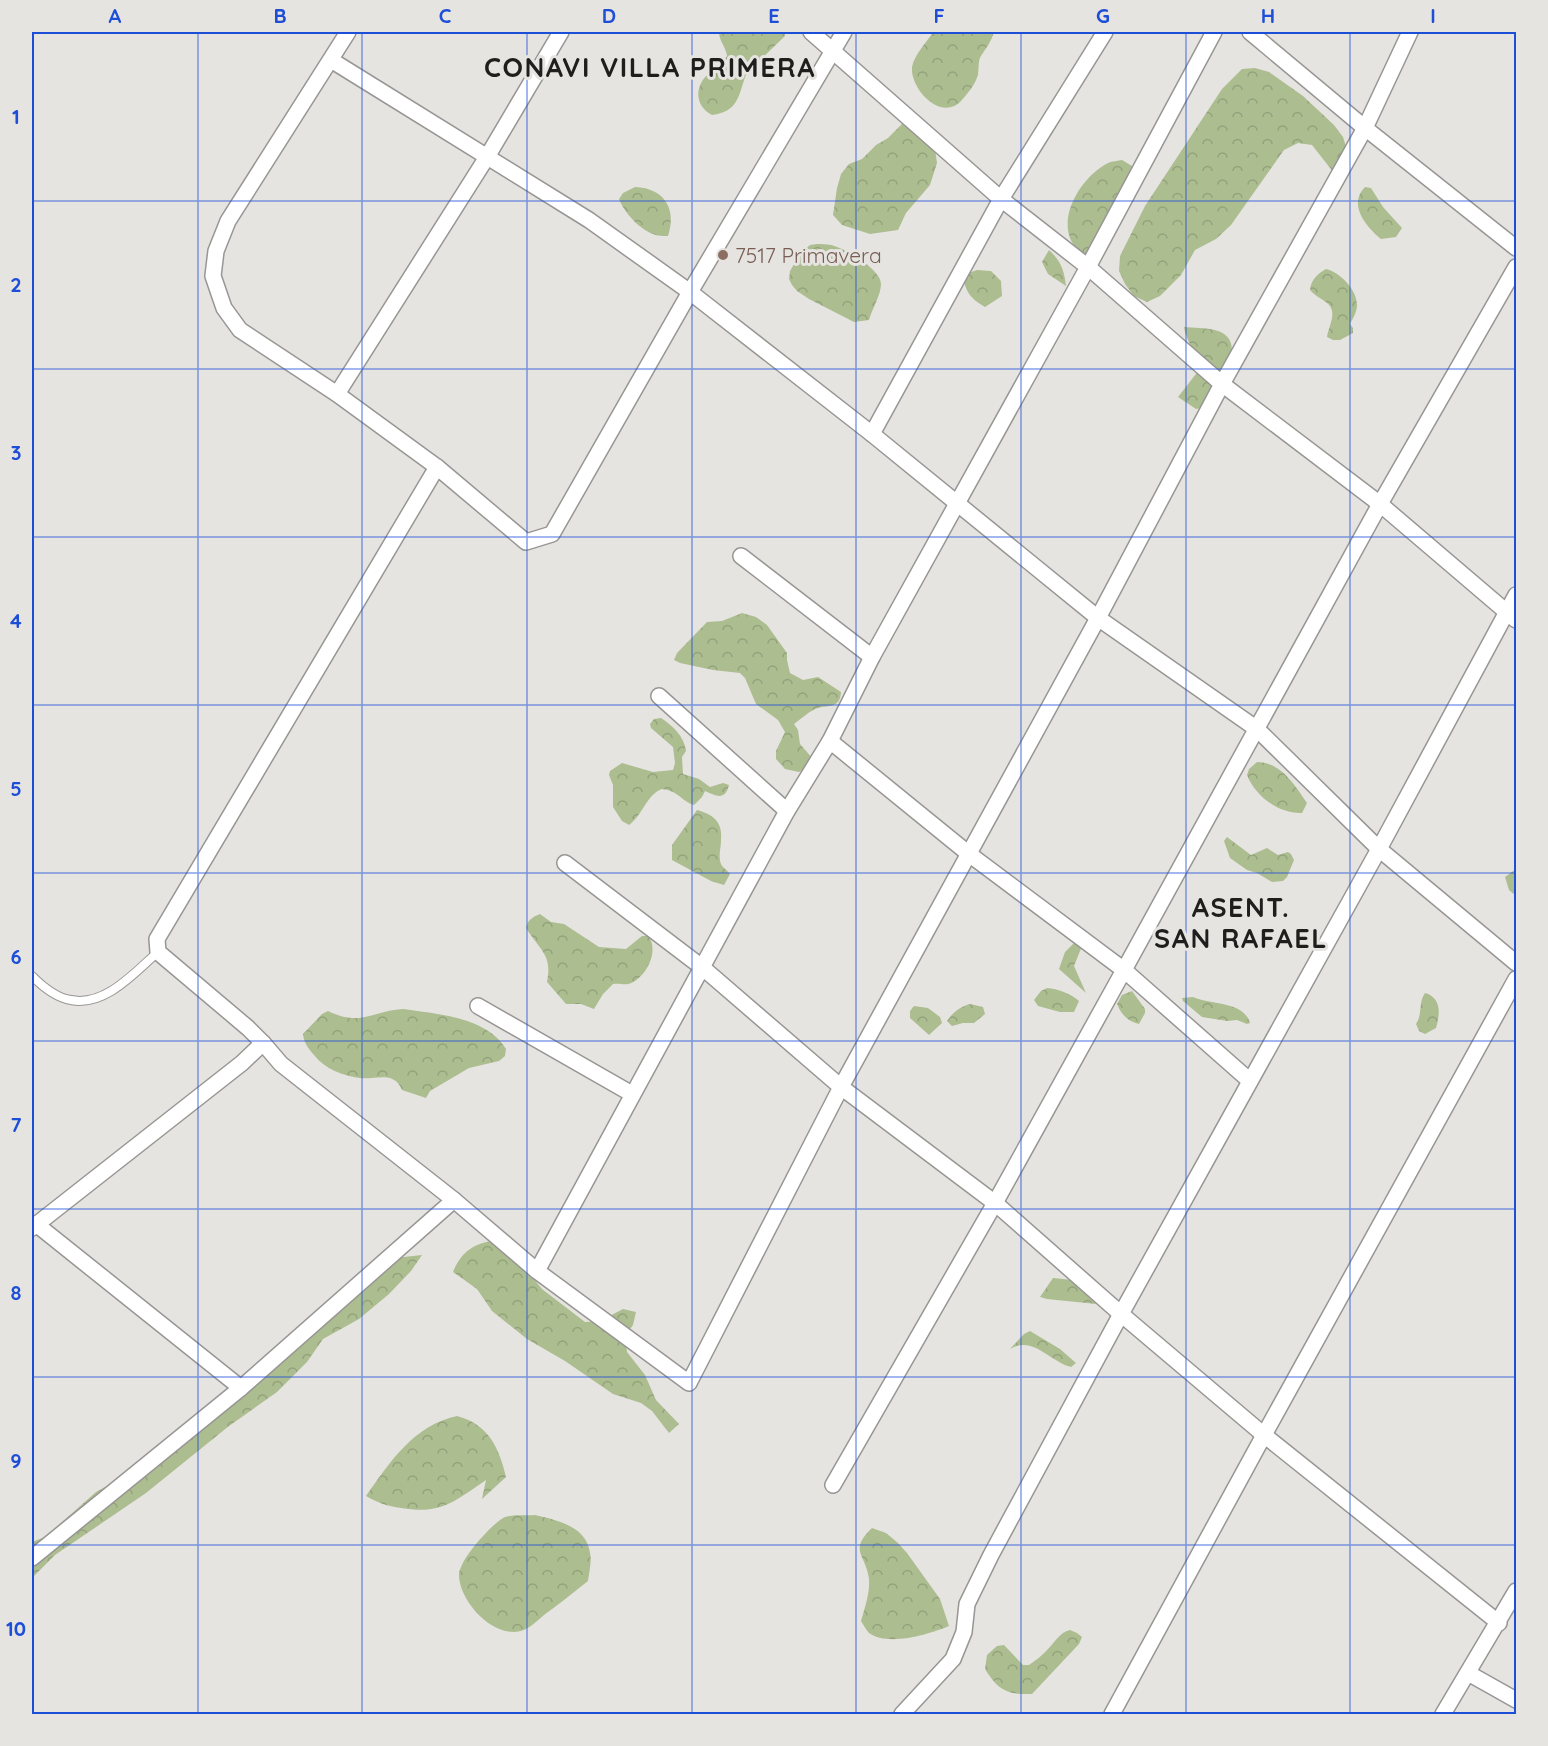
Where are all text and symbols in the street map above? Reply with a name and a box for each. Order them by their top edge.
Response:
text: A [109,3,122,28]
text: B [273,3,287,28]
text: C [439,3,452,28]
text: D [602,3,616,28]
text: E [768,3,780,28]
text: F [933,3,945,28]
text: G [1096,3,1110,28]
text: H [1261,3,1275,28]
text: I [1430,3,1436,28]
district label: CONAVI VILLA PRIMERA [484,50,816,84]
text: 1 [12,104,20,129]
place label: 7517 Primavera [735,242,882,268]
marker: 7517 Primavera [716,248,730,262]
text: 2 [10,272,22,297]
text: 3 [11,440,21,465]
text: 4 [10,608,22,633]
text: 5 [10,776,22,801]
district label: ASENT. SAN RAFAEL [1154,890,1328,955]
text: 6 [10,944,22,969]
text: 7 [11,1112,22,1137]
text: 8 [11,1280,22,1305]
text: 9 [10,1448,22,1473]
text: 10 [6,1616,26,1641]

